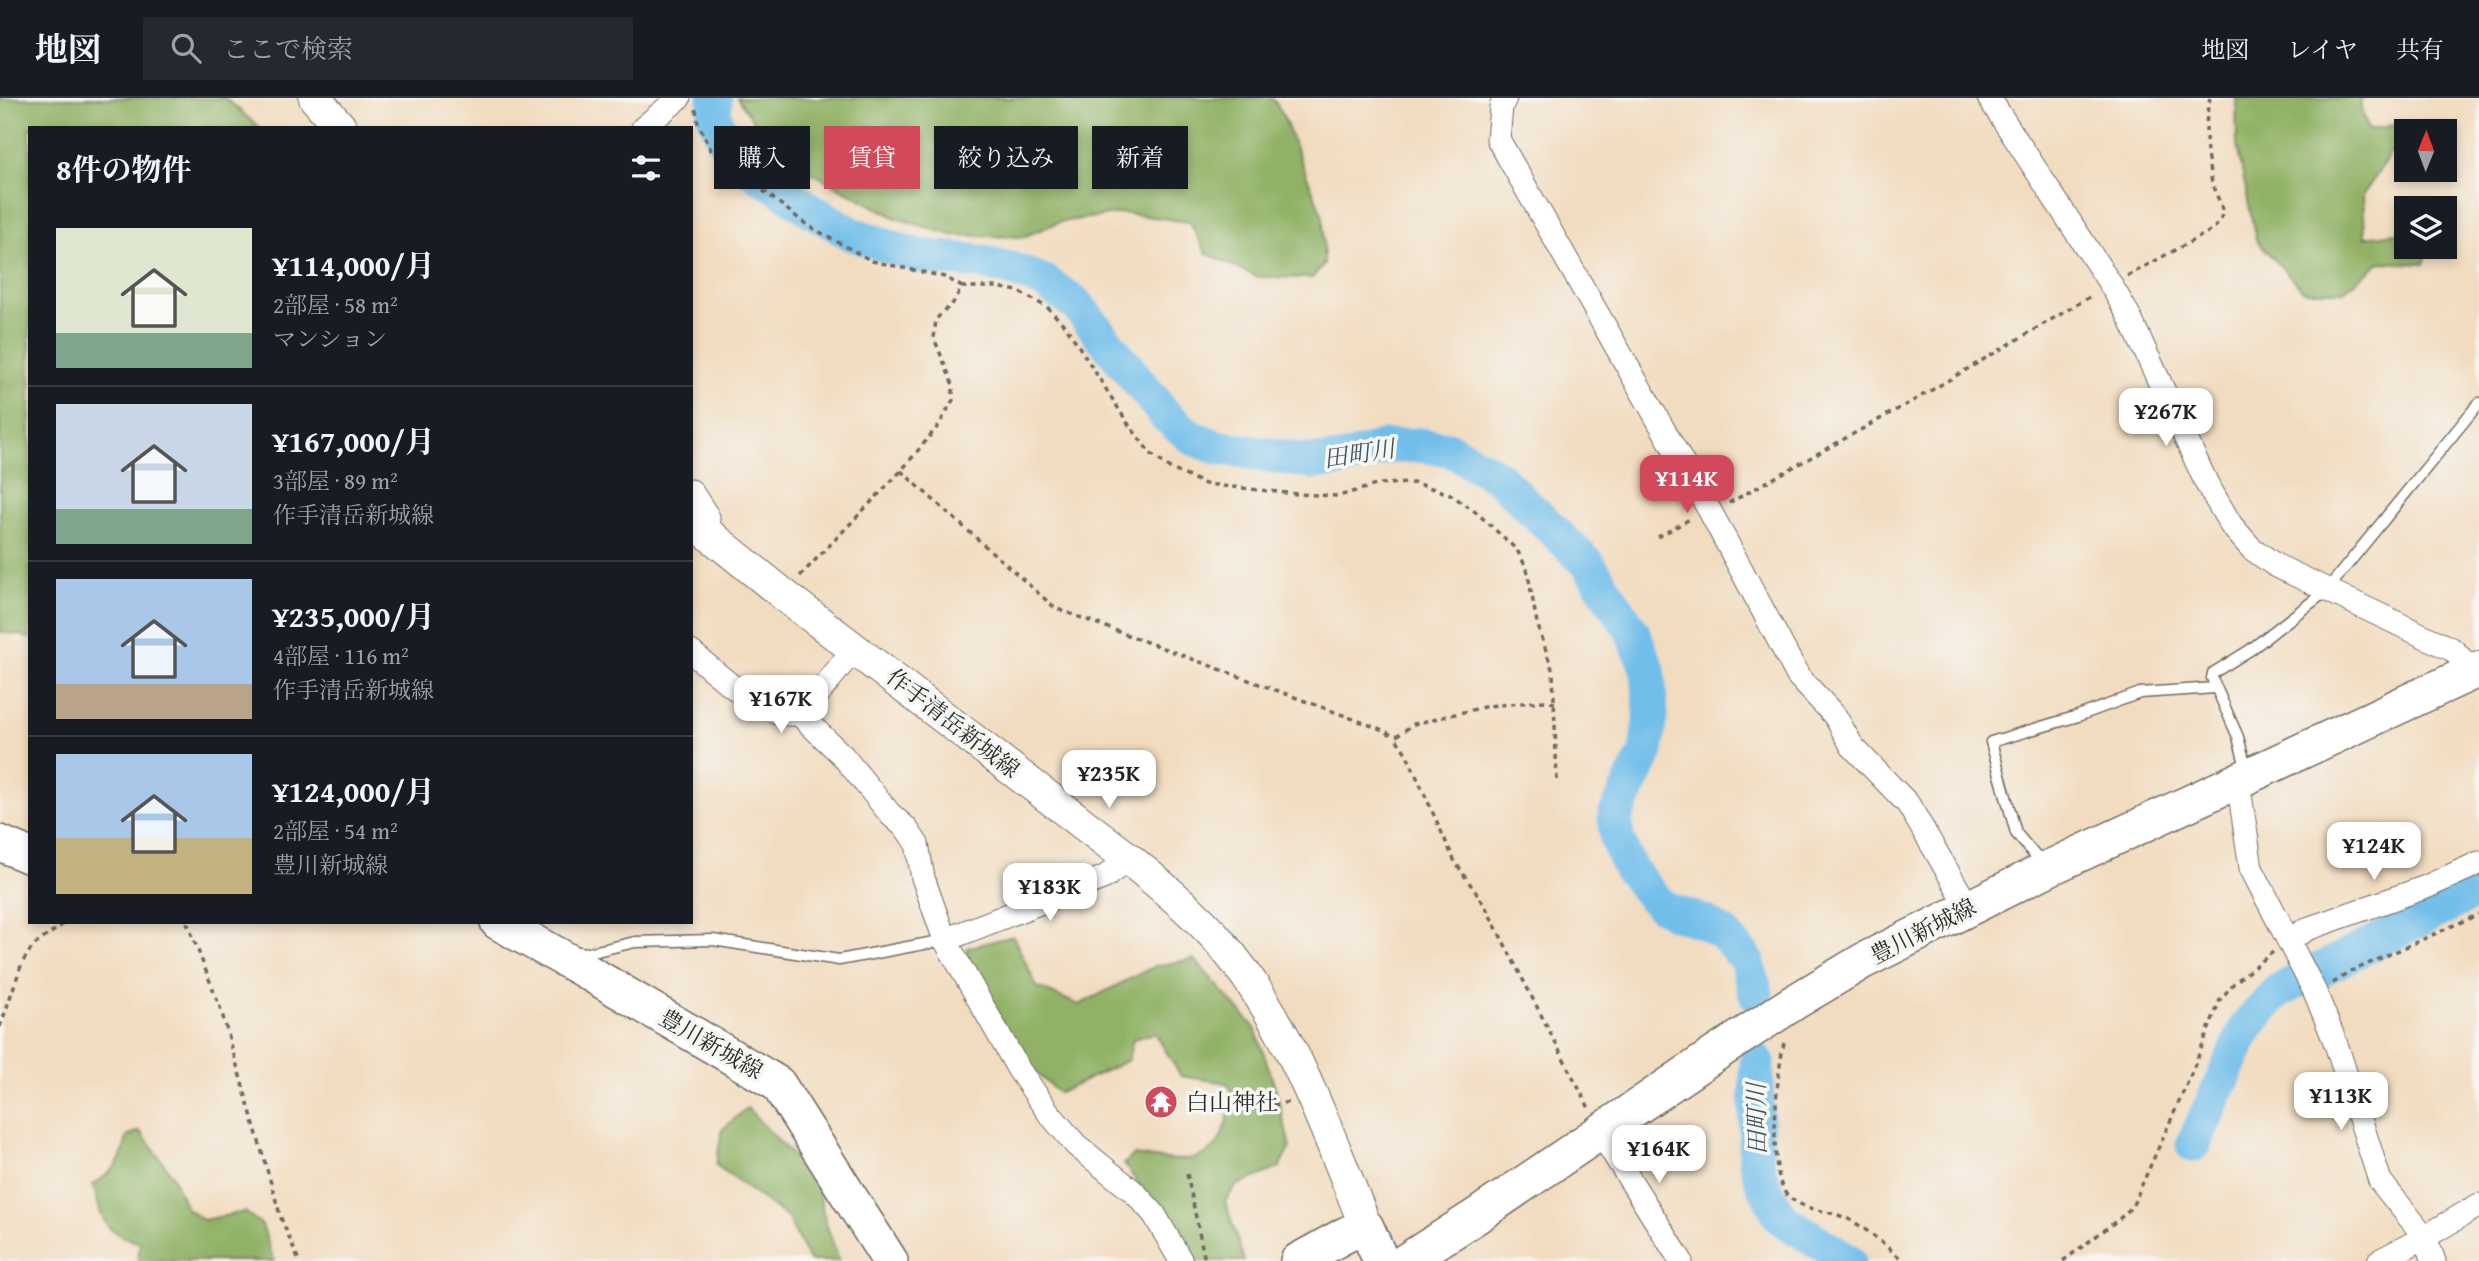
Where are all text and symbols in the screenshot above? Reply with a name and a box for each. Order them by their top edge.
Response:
search box [143,17,633,80]
text: 地図 [35,25,101,73]
icon: search [167,29,205,67]
text: ここで検索 [223,29,353,68]
text: 地図 [2201,32,2249,67]
text: レイヤ [2287,32,2358,67]
text: 共有 [2396,32,2444,67]
north arrow [2394,119,2457,182]
map controls [2394,119,2457,259]
chip: 購入 [714,126,810,189]
chip: 賃貸 [824,126,920,189]
chip: 絞り込み [934,126,1078,189]
chip: 新着 [1092,126,1188,189]
text: 8件の物件 [56,147,192,191]
icon: filters [627,149,665,187]
button: layers [2394,196,2457,259]
text: ¥114,000/月 [273,243,435,287]
icon: home [112,256,196,340]
text: 2部屋 · 58 m² [273,288,398,321]
text: マンション [273,322,387,355]
pin: ¥267K [2117,388,2215,448]
text: ¥267K [2135,394,2197,427]
text: ¥167,000/月 [273,419,435,463]
water label: 田町川 [1321,430,1400,476]
icon: home [112,432,196,516]
pin: ¥114K [1638,456,1736,515]
text: ¥114K [1656,461,1718,494]
text: 3部屋 · 89 m² [273,464,398,497]
text: 作手清岳新城線 [273,498,434,531]
text: ¥235,000/月 [273,594,435,638]
icon: home [112,607,196,691]
text: 4部屋 · 116 m² [273,639,409,672]
street label: 作手清岳新城線 [880,660,1027,785]
text: 作手清岳新城線 [273,673,434,706]
pin: ¥167K [732,676,830,735]
text: ¥167K [750,681,812,714]
pin: ¥235K [1060,750,1158,810]
text: ¥235K [1078,756,1140,789]
text: ¥124,000/月 [273,769,435,813]
icon: home [112,782,196,866]
text: 2部屋 · 54 m² [273,814,398,847]
pin: ¥124K [2325,822,2423,882]
text: ¥124K [2343,828,2405,861]
text: 豊川新城線 [273,848,388,881]
pin: ¥183K [1001,864,1099,923]
text: ¥183K [1019,869,1081,902]
street label: 豊川新城線 [1864,890,1981,971]
street label: 豊川新城線 [653,1001,769,1087]
pin: ¥113K [2292,1072,2390,1132]
text: ¥113K [2310,1078,2372,1111]
water label: 田町川 [1738,1080,1775,1155]
temple icon: 白山神社 [1142,1083,1180,1121]
place label: 白山神社 [1186,1085,1278,1118]
pin: ¥164K [1610,1126,1708,1185]
text: ¥164K [1628,1131,1690,1164]

